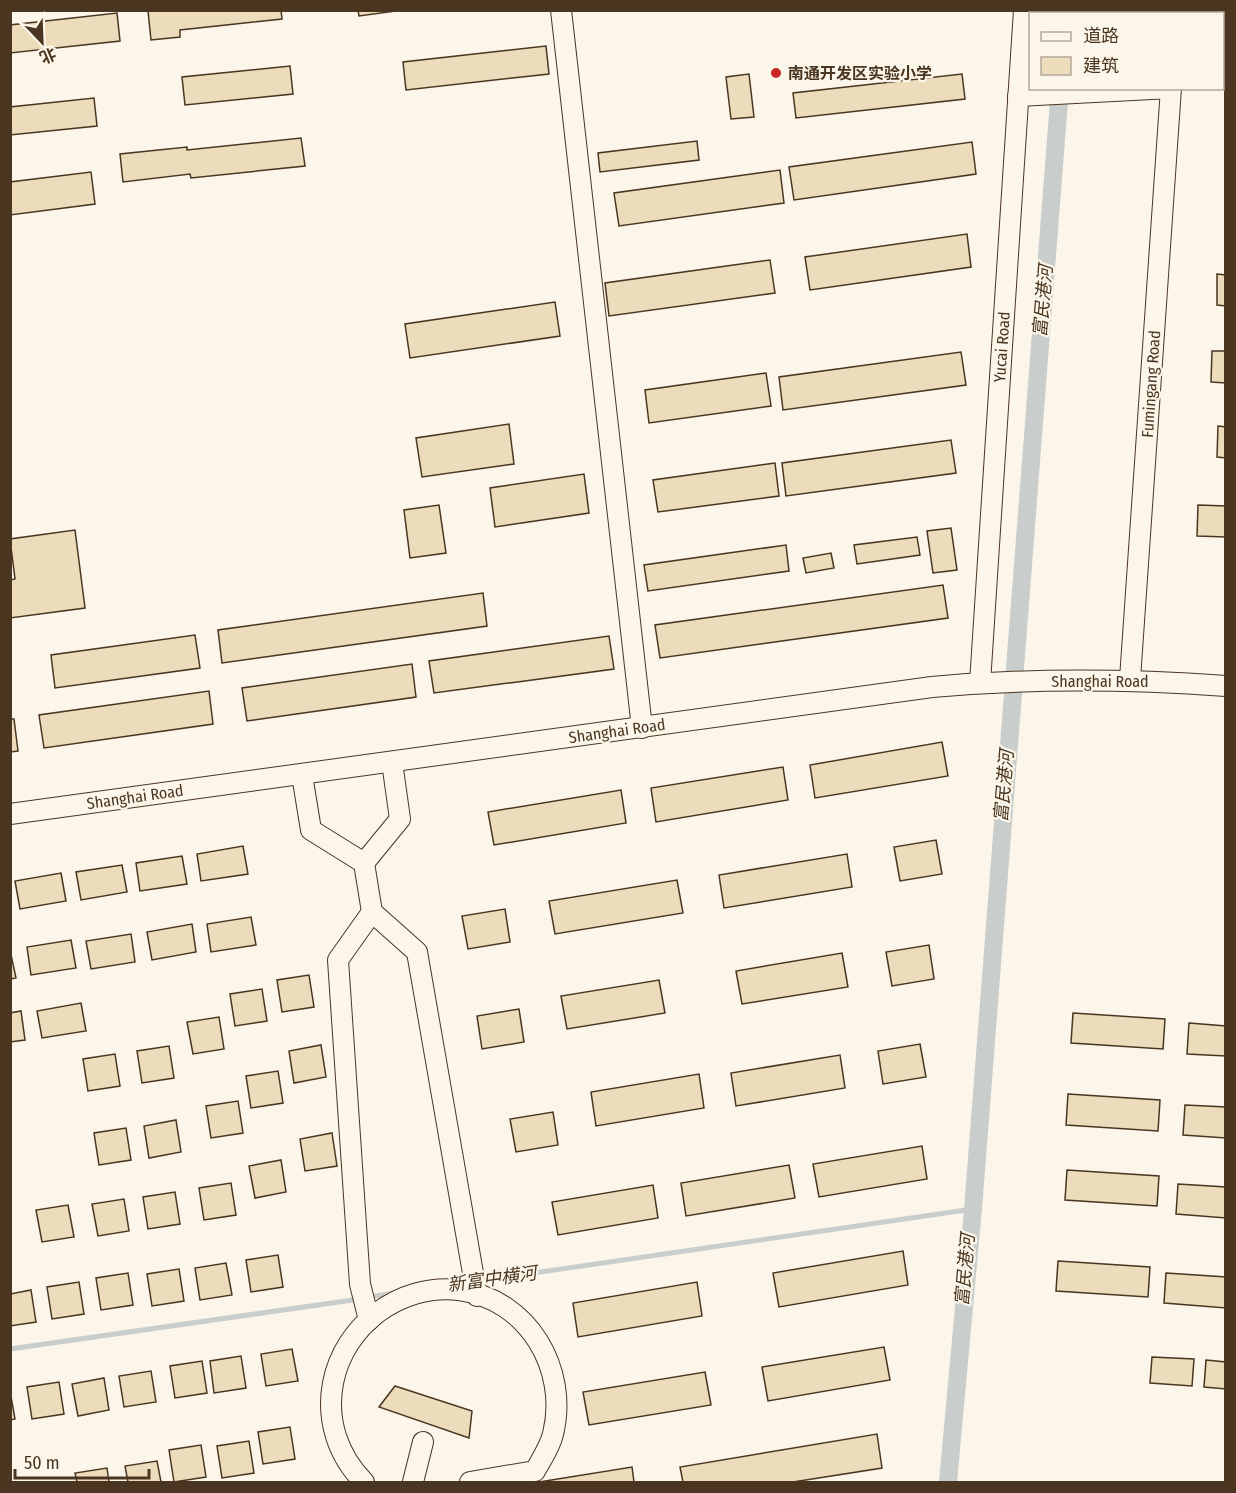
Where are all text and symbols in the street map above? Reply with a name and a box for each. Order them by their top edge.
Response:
north arrow [12,12,72,72]
legend [1029,12,1224,90]
text: 道路 [1083,25,1119,47]
text: 北 [37,43,59,67]
text: 建筑 [1083,55,1119,77]
place label: 南通开发区实验小学 [788,64,932,83]
marker: 南通开发区实验小学 [769,66,783,80]
water label: 富民港河 [1029,261,1057,338]
street label: Yucai Road [990,311,1014,383]
street label: Fumingang Road [1138,330,1164,438]
street label: Shanghai Road [1051,672,1149,691]
street label: Shanghai Road [567,715,667,747]
water label: 富民港河 [990,746,1018,823]
street label: Shanghai Road [85,781,185,813]
water label: 富民港河 [951,1230,979,1307]
water label: 新富中横河 [446,1261,541,1296]
scale bar [15,1442,148,1480]
text: 50 m [24,1452,60,1474]

